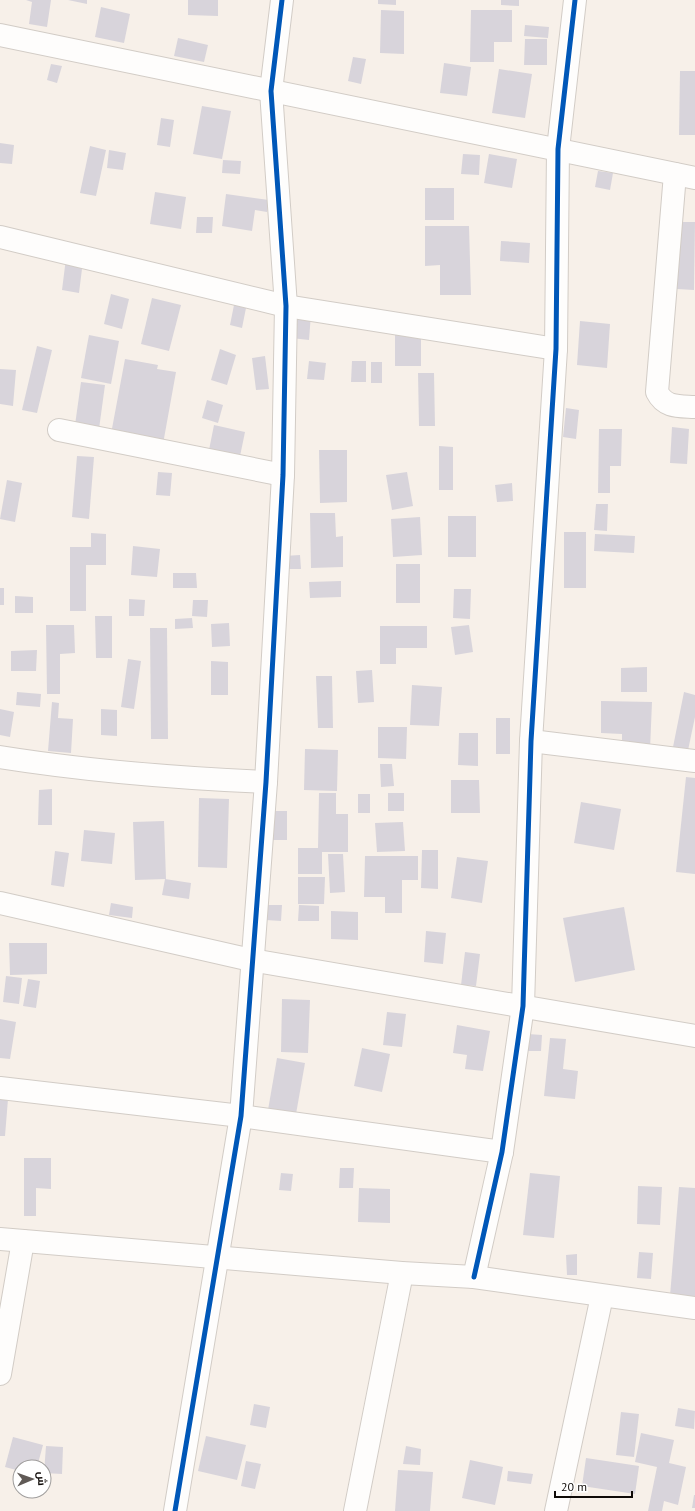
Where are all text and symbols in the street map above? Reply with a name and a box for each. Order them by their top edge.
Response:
north arrow [12,1459,52,1499]
text: ش [35,1471,49,1486]
scale bar [555,1473,632,1499]
text: 20 m [561,1479,587,1494]

